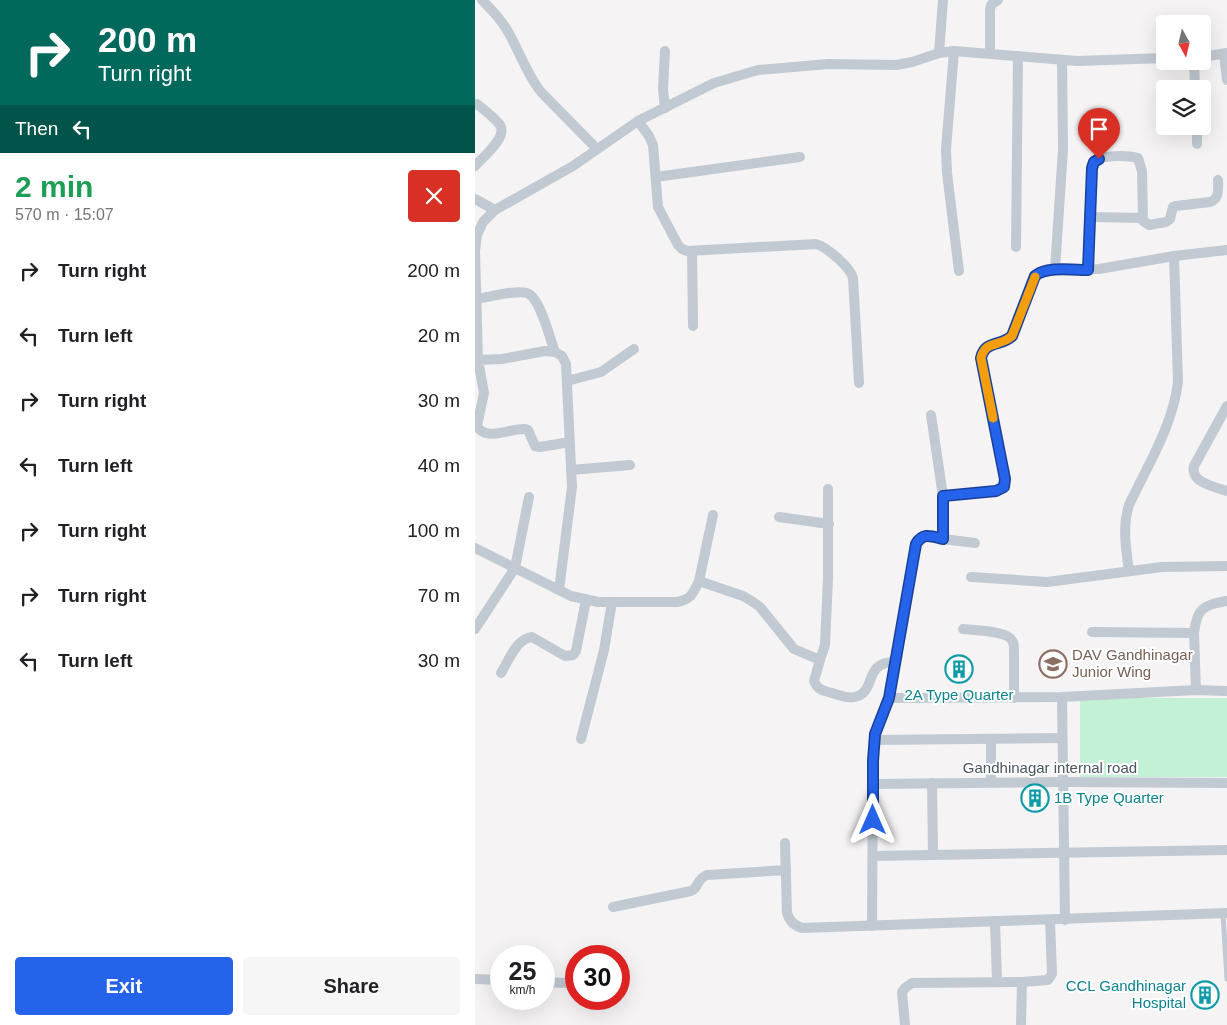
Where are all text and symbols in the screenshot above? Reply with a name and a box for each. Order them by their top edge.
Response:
north arrow [1156,15,1211,70]
map controls [1156,15,1211,135]
icon: right [15,20,80,85]
text: 200 m [98,20,197,59]
text: Turn right [98,61,191,86]
button: layers [1156,80,1211,135]
pin [1078,108,1120,159]
icon: left [68,115,96,143]
icon: arrive [1085,115,1113,143]
text: Then [15,118,58,139]
text: 2 min [15,170,93,203]
button: close [408,170,460,222]
text: 570 m · 15:07 [15,206,114,223]
icon: right [15,257,43,285]
text: Turn right [58,260,146,281]
text: 200 m [407,260,460,281]
icon: left [15,322,43,350]
text: Turn left [58,325,133,346]
text: 20 m [418,325,460,346]
icon: right [15,387,43,415]
text: Turn right [58,390,146,411]
text: 30 m [418,390,460,411]
icon: left [15,452,43,480]
text: Turn left [58,455,133,476]
text: 40 m [418,455,460,476]
icon: right [15,517,43,545]
text: Turn right [58,520,146,541]
text: 100 m [407,520,460,541]
icon: right [15,582,43,610]
text: Turn right [58,585,146,606]
text: 70 m [418,585,460,606]
place label: DAV Gandhinagar Junior Wing [1072,646,1193,680]
icon: left [15,647,43,675]
school or university icon: DAV Gandhinagar Junior Wing [1038,649,1068,679]
text: Turn left [58,650,133,671]
text: 30 m [418,650,460,671]
building icon: 2A Type Quarter [944,654,974,684]
place label: 2A Type Quarter [905,686,1013,703]
street label: Gandhinagar internal road [963,759,1137,776]
building icon: 1B Type Quarter [1020,783,1050,813]
place label: 1B Type Quarter [1054,789,1164,806]
position arrow [846,793,898,845]
speed limit sign: 30 [565,945,630,1010]
button: Exit [15,957,233,1015]
button: Share [243,957,460,1015]
text: 25 [509,957,536,985]
place label: CCL Gandhinagar Hospital [1066,977,1186,1011]
building icon: CCL Gandhinagar Hospital [1190,980,1220,1010]
text: km/h [509,983,536,997]

